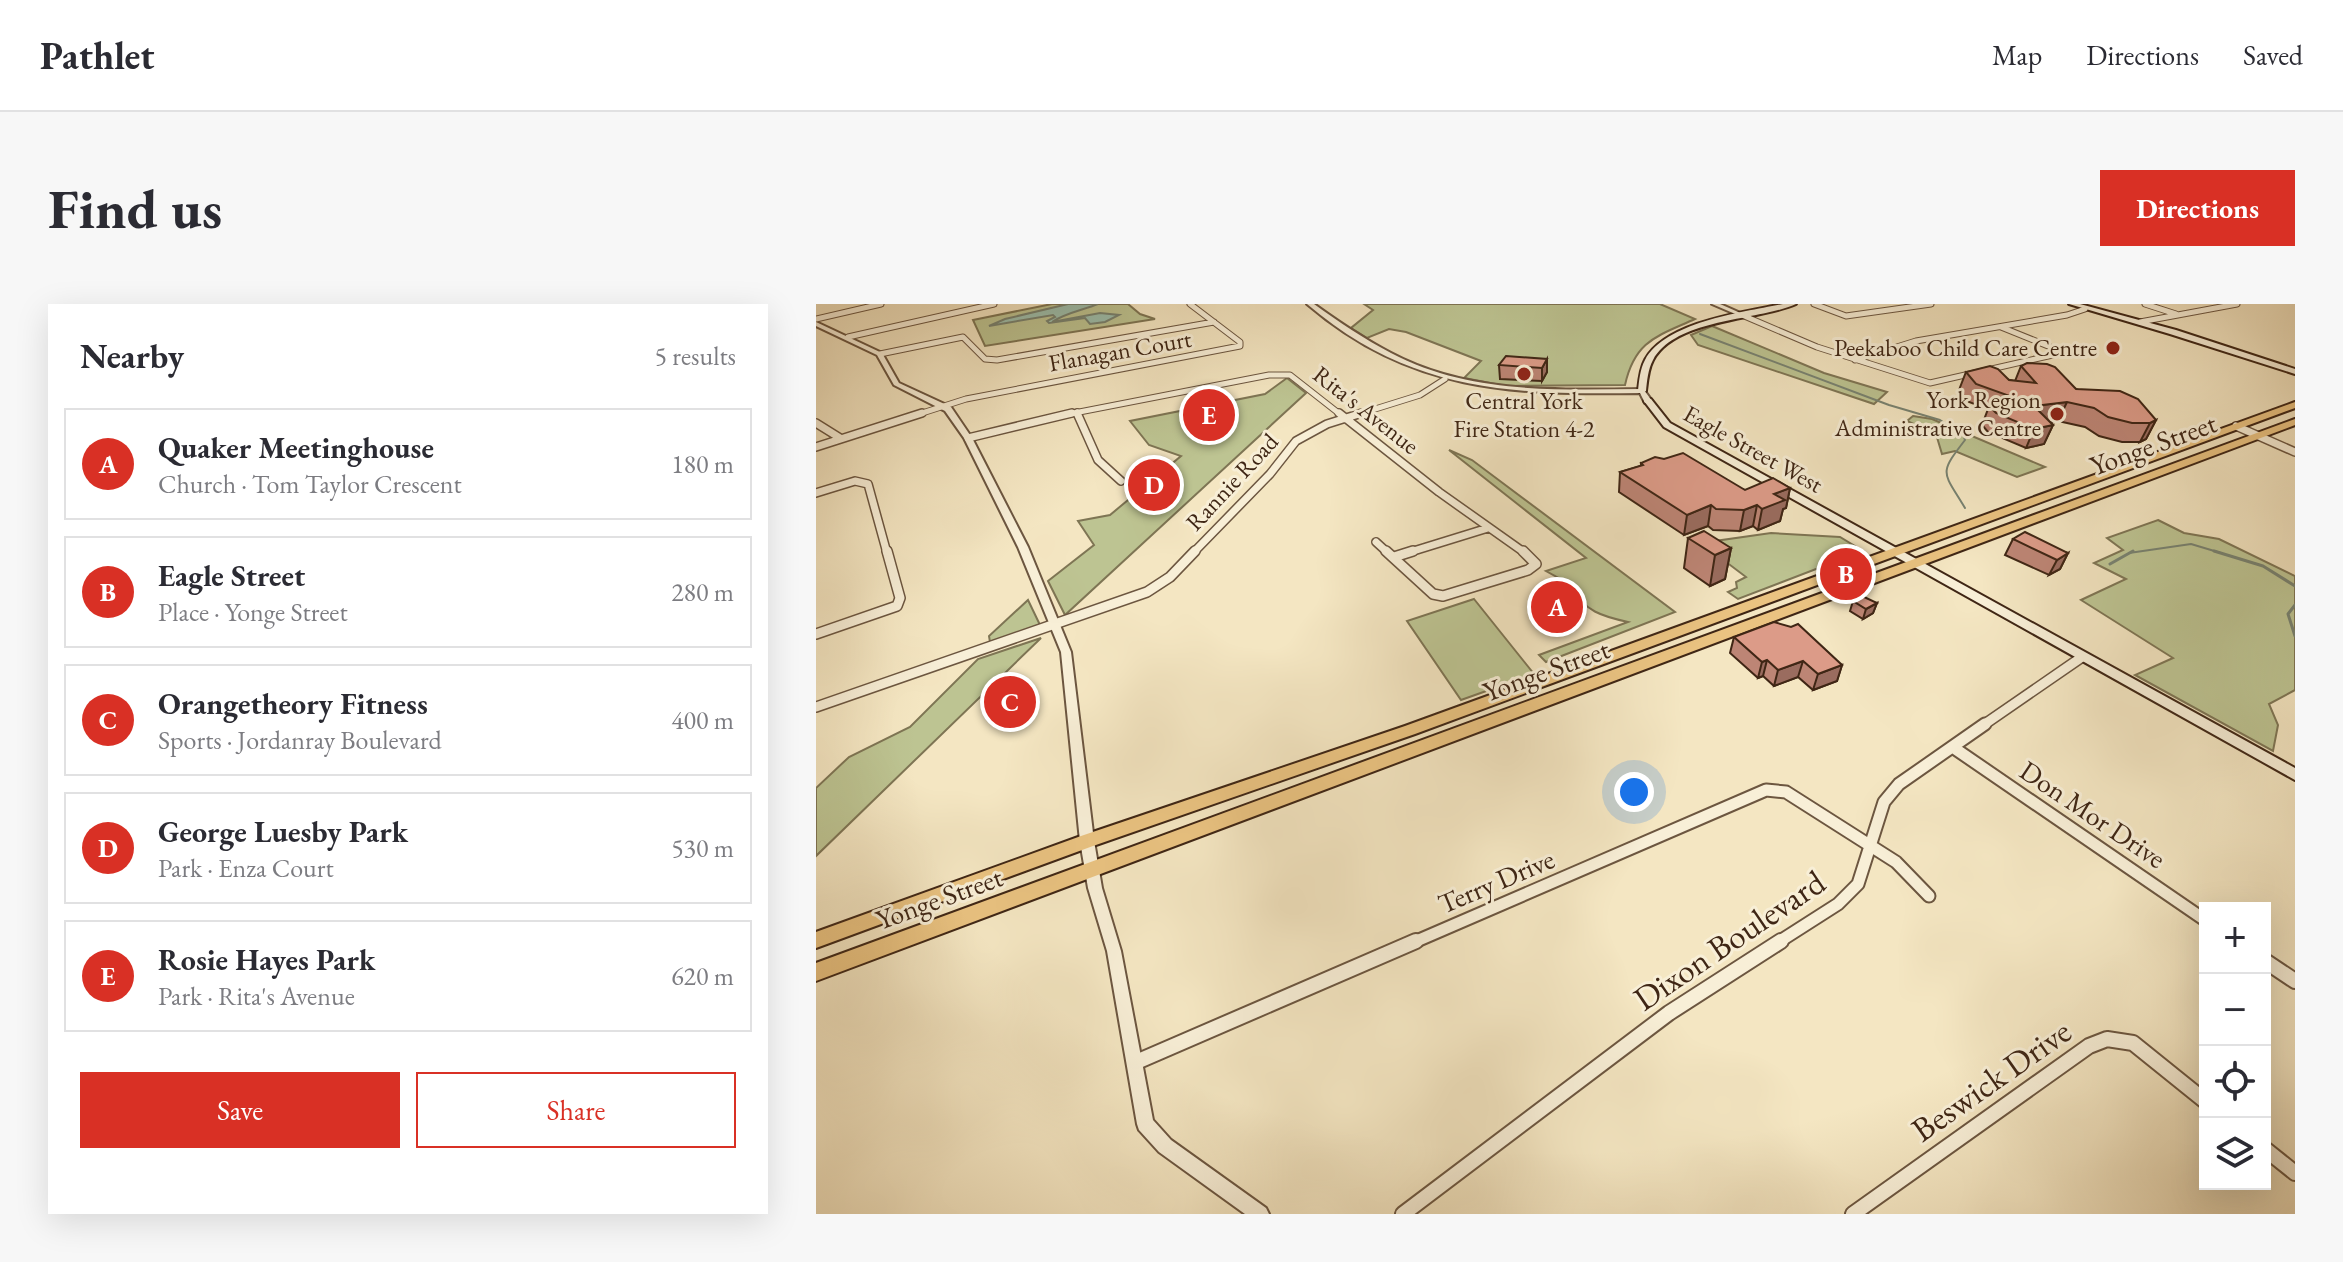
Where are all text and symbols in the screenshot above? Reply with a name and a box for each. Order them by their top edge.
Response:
text: Pathlet [40,31,155,80]
text: Map [1992,37,2042,73]
text: Directions [2086,37,2199,73]
text: Saved [2243,37,2303,73]
button: Directions [2100,170,2295,246]
text: Find us [48,172,222,245]
street label: Flanagan Court [1046,323,1194,378]
place label: Peekaboo Child Care Centre [1834,332,2097,363]
text: Nearby [80,334,184,378]
text: 5 results [655,339,736,373]
marker: Peekaboo Child Care Centre [2104,339,2122,357]
street label: Rita's Avenue [1307,358,1426,461]
marker: Central York Fire Station 4-2 [1515,365,1533,383]
place label: York Region Administrative Centre [1834,384,2041,443]
pin: E [1183,385,1235,445]
place label: Central York Fire Station 4-2 [1454,385,1595,444]
street label: Eagle Street West [1678,398,1829,500]
street label: Yonge Street [2085,404,2221,484]
marker: York Region Administrative Centre [2048,405,2066,423]
street label: Rannie Road [1179,426,1285,537]
text: Quaker Meetinghouse [158,428,434,467]
text: A [99,447,117,481]
text: 180 m [671,447,734,481]
pin: D [1128,455,1180,515]
text: Church · Tom Taylor Crescent [158,467,462,501]
pin: B [1820,544,1872,604]
text: Eagle Street [158,556,305,595]
text: B [100,575,116,609]
text: 280 m [671,575,734,609]
pin: A [1531,577,1583,637]
text: Place · Yonge Street [158,595,348,629]
street label: Yonge Street [1478,630,1614,710]
pin: C [984,672,1036,732]
text: Orangetheory Fitness [158,684,428,723]
text: C [99,703,117,737]
text: 400 m [671,703,734,737]
text: Sports · Jordanray Boulevard [158,723,442,757]
street label: Don Mor Drive [2013,752,2173,876]
your location [1614,772,1654,812]
text: George Luesby Park [158,812,408,851]
text: D [98,831,118,865]
text: 530 m [671,831,734,865]
street label: Terry Drive [1432,840,1560,922]
text: Park · Enza Court [158,851,334,885]
street label: Yonge Street [871,858,1007,938]
street label: Dixon Boulevard [1625,859,1834,1020]
map controls [2199,902,2271,1190]
button: + [2199,902,2271,974]
text: Rosie Hayes Park [158,940,375,979]
text: E [101,959,115,993]
text: 620 m [671,959,734,993]
button: − [2199,974,2271,1046]
text: Park · Rita's Avenue [158,979,355,1013]
street label: Beswick Drive [1903,1009,2079,1151]
button: locate [2199,1046,2271,1118]
button: Save [80,1072,400,1148]
button: Share [416,1072,736,1148]
button: layers [2199,1118,2271,1190]

